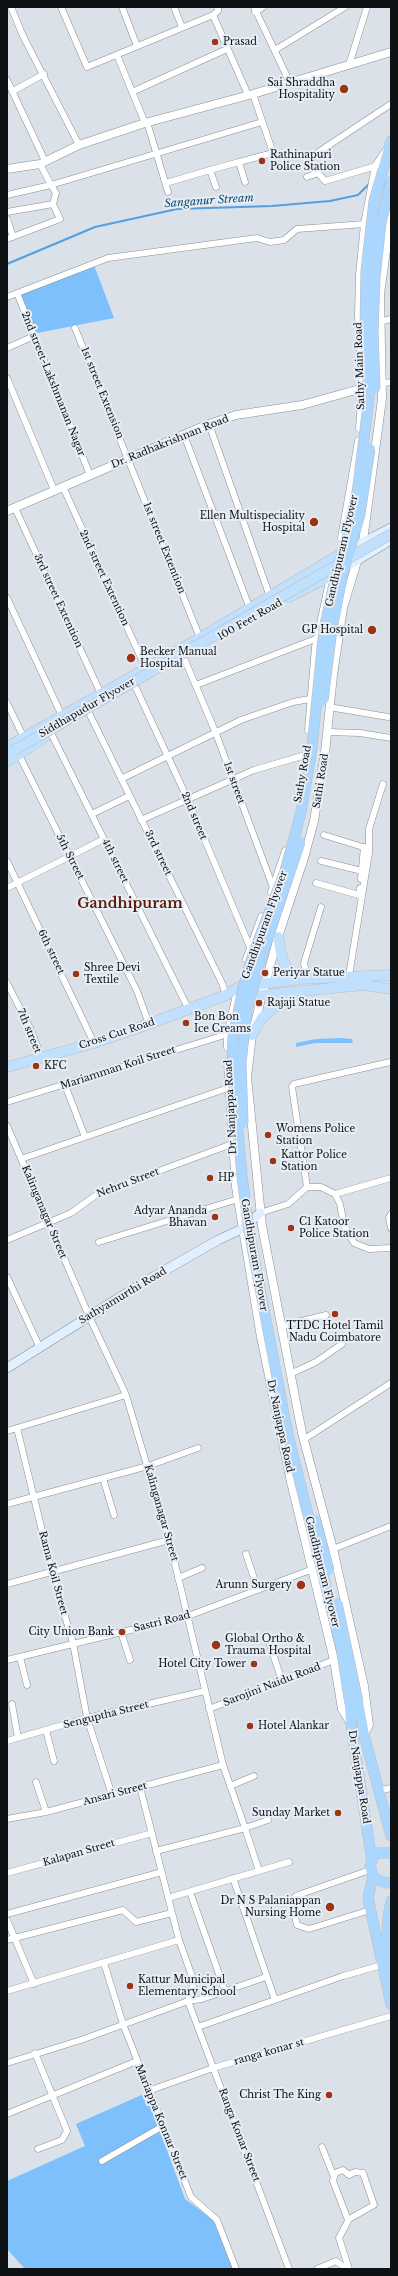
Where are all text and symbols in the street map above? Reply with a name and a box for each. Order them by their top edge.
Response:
place label: Prasad [223,36,257,48]
marker: Prasad [210,37,220,47]
place label: Sai Shraddha Hospitality [267,77,335,100]
marker: Sai Shraddha Hospitality [338,83,350,95]
place label: Rathinapuri Police Station [270,149,340,172]
marker: Rathinapuri Police Station [257,156,267,166]
water label: Sanganur Stream [164,191,254,211]
street label: 2nd street-Lakshmanan Nagar [18,310,88,458]
street label: Sathy Main Road [352,322,368,410]
street label: 1st street Extension [78,345,126,441]
street label: Dr. Radhakrishnan Road [109,413,231,471]
street label: Gandhipuram Flyover [323,494,361,608]
street label: 1st street Extention [140,501,188,595]
place label: Ellen Multispeciality Hospital [200,510,305,534]
marker: Ellen Multispeciality Hospital [308,516,320,528]
street label: 2nd street Extention [77,528,131,628]
street label: 3rd street Extention [31,552,85,650]
street label: 100 Feet Road [216,597,284,643]
place label: GP Hospital [302,624,363,636]
marker: GP Hospital [366,624,378,636]
place label: Becker Manual Hospital [140,646,217,670]
marker: Becker Manual Hospital [125,652,137,664]
street label: Siddhapudur Flyover [37,676,137,740]
street label: Sathy Road [292,744,314,804]
street label: Sathi Road [311,753,331,809]
street label: 1st street [221,760,247,806]
street label: 2nd street [179,790,209,842]
street label: 3rd street [142,828,174,878]
street label: 5th Street [53,832,87,882]
street label: 4th street [99,837,131,885]
street label: Gandhipuram Flyover [240,869,290,981]
district label: Gandhipuram [77,896,183,912]
street label: 6th street [35,928,67,976]
place label: Shree Devi Textile [84,962,140,986]
place label: Periyar Statue [273,967,345,979]
marker: Periyar Statue [260,968,270,978]
marker: Shree Devi Textile [71,969,81,979]
place label: Rajaji Statue [267,997,330,1009]
marker: Rajaji Statue [254,998,264,1008]
street label: 7th street [14,1007,44,1055]
place label: Bon Bon Ice Creams [194,1011,251,1034]
street label: Cross Cut Road [78,1016,156,1052]
marker: Bon Bon Ice Creams [181,1018,191,1028]
street label: Mariamman Koil Street [59,1044,177,1092]
street label: Dr Nanjappa Road [223,1059,239,1155]
place label: KFC [44,1060,67,1072]
marker: KFC [31,1061,41,1071]
place label: Womens Police Station [276,1123,355,1146]
marker: Womens Police Station [263,1130,273,1140]
place label: Kattor Police Station [281,1149,347,1172]
marker: Kattor Police Station [268,1156,278,1166]
street label: Kalinganagar Street [19,1164,69,1260]
street label: Nehru Street [95,1166,161,1200]
place label: HP [218,1172,234,1184]
marker: HP [205,1173,215,1183]
street label: Gandhipuram Flyover [238,1198,270,1312]
place label: Adyar Ananda Bhavan [134,1205,207,1228]
marker: Adyar Ananda Bhavan [210,1212,220,1222]
place label: C1 Katoor Police Station [299,1216,369,1240]
marker: C1 Katoor Police Station [286,1223,296,1233]
street label: Sathyamurthi Road [77,1265,169,1327]
marker: TTDC Hotel Tamil Nadu Coimbatore [330,1309,340,1319]
place label: TTDC Hotel Tamil Nadu Coimbatore [287,1320,383,1344]
street label: Dr Nanjappa Road [264,1378,296,1474]
street label: Kalinganagar Street [141,1463,181,1563]
street label: Gandhipuram Flyover [302,1515,342,1629]
street label: Rama Koil Street [36,1530,70,1616]
place label: Arunn Surgery [215,1579,292,1591]
marker: Arunn Surgery [295,1579,307,1591]
street label: Sastri Road [132,1609,192,1635]
place label: City Union Bank [28,1626,114,1638]
marker: City Union Bank [117,1627,127,1637]
place label: Global Ortho & Trauma Hospital [225,1633,311,1656]
marker: Global Ortho & Trauma Hospital [210,1639,222,1651]
place label: Hotel City Tower [158,1658,246,1670]
marker: Hotel City Tower [249,1659,259,1669]
street label: Sarojini Naidu Road [222,1661,322,1709]
street label: Senguptha Street [62,1699,150,1731]
place label: Hotel Alankar [258,1720,329,1732]
marker: Hotel Alankar [245,1721,255,1731]
street label: Dr Nanjappa Road [346,1729,372,1825]
street label: Ansari Street [82,1780,148,1808]
place label: Sunday Market [252,1807,330,1819]
marker: Sunday Market [333,1808,343,1818]
street label: Kalapan Street [42,1837,116,1869]
place label: Dr N S Palaniappan Nursing Home [220,1895,321,1918]
marker: Dr N S Palaniappan Nursing Home [324,1901,336,1913]
place label: Kattur Municipal Elementary School [138,1974,236,1998]
marker: Kattur Municipal Elementary School [125,1981,135,1991]
street label: ranga konar st [233,2036,305,2068]
street label: Mariappa Konnar Street [132,2063,190,2181]
street label: Ranga Konar Street [216,2087,262,2183]
place label: Christ The King [239,2089,321,2101]
marker: Christ The King [324,2090,334,2100]

